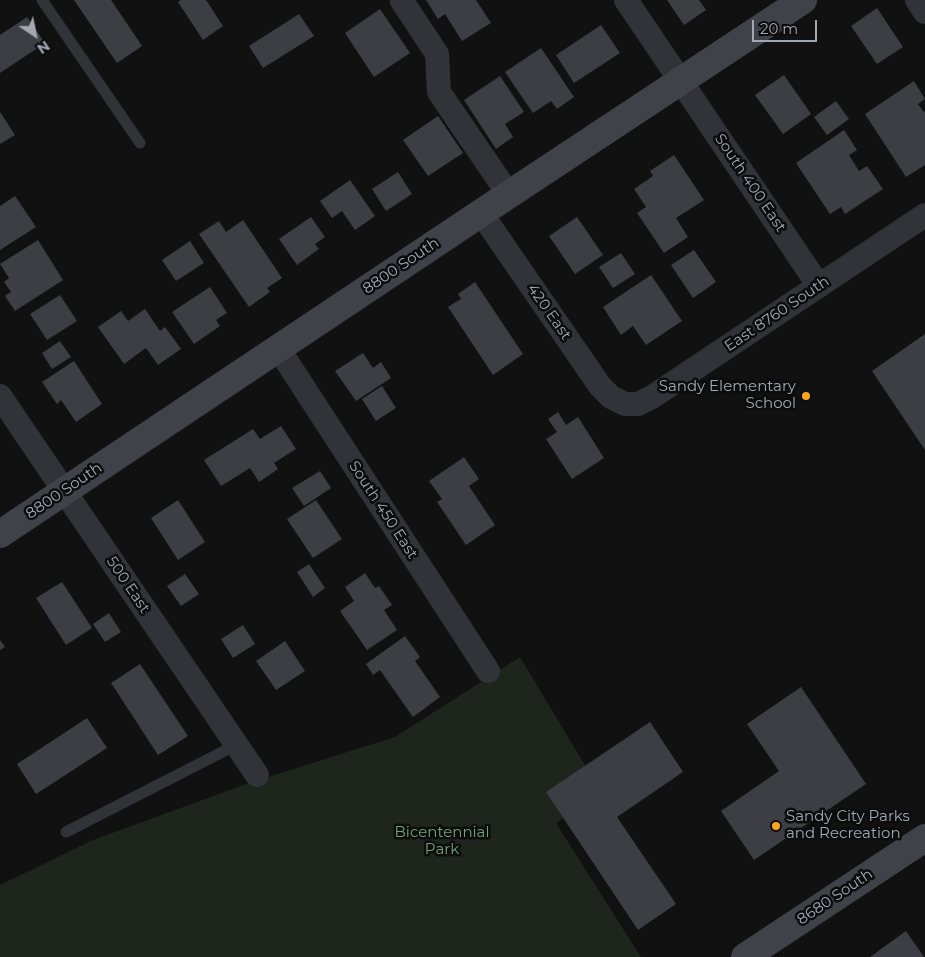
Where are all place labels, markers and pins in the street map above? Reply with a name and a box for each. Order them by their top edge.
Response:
place label: Sandy Elementary School [659,378,796,413]
marker: Sandy Elementary School [800,390,812,402]
place label: Sandy City Parks and Recreation [786,808,910,843]
marker: Sandy City Parks and Recreation [770,820,782,832]

